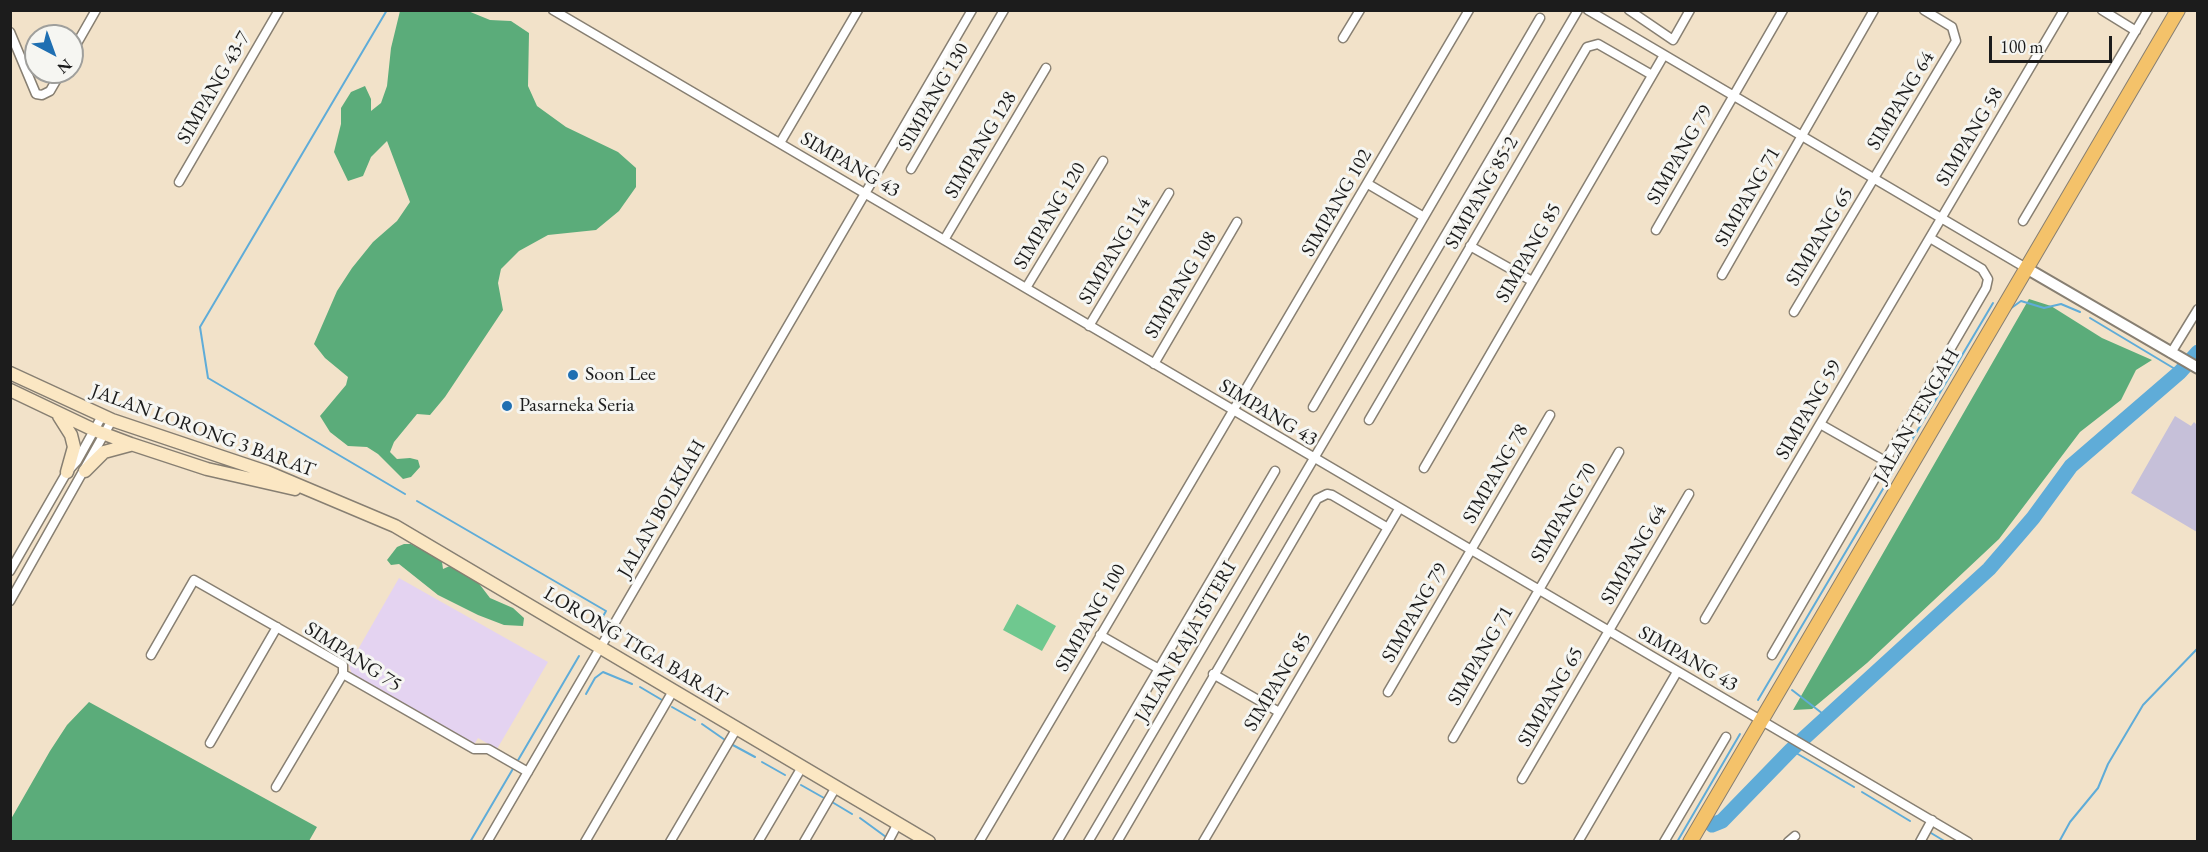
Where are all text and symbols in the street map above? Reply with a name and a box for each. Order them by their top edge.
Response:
north arrow [24,24,84,84]
scale bar [1992,24,2115,62]
street label: SIMPANG 43-7 [172,27,256,149]
text: 100 m [2000,35,2044,58]
street label: SIMPANG 130 [894,39,974,155]
street label: SIMPANG 64 [1862,47,1940,155]
text: N [53,54,77,79]
street label: SIMPANG 58 [1931,83,2009,191]
street label: SIMPANG 128 [940,87,1022,203]
street label: SIMPANG 79 [1642,101,1718,209]
street label: SIMPANG 43 [796,127,904,203]
street label: SIMPANG 85-2 [1440,132,1524,254]
street label: SIMPANG 71 [1710,143,1786,251]
street label: SIMPANG 102 [1297,145,1377,261]
street label: SIMPANG 120 [1009,158,1091,274]
street label: SIMPANG 65 [1781,183,1859,291]
street label: SIMPANG 114 [1074,193,1156,309]
street label: SIMPANG 85 [1491,199,1567,307]
street label: SIMPANG 108 [1140,227,1222,343]
street label: JALAN TENGAH [1869,345,1965,487]
street label: SIMPANG 59 [1771,356,1847,464]
place label: Soon Lee [585,363,656,387]
marker: Soon Lee [566,368,580,382]
street label: SIMPANG 43 [1214,374,1322,452]
street label: JALAN LORONG 3 BARAT [88,379,318,483]
place label: Pasarneka Seria [519,394,635,418]
marker: Pasarneka Seria [500,399,514,413]
street label: SIMPANG 78 [1458,420,1534,528]
street label: JALAN BOLKIAH [613,436,711,582]
street label: SIMPANG 70 [1526,459,1602,567]
street label: SIMPANG 64 [1596,501,1672,609]
street label: JALAN RAJA ISTERI [1130,557,1242,727]
street label: SIMPANG 79 [1377,559,1453,667]
street label: SIMPANG 100 [1051,560,1131,676]
street label: LORONG TIGA BARAT [539,582,731,710]
street label: SIMPANG 71 [1443,602,1519,710]
street label: SIMPANG 75 [300,617,406,697]
street label: SIMPANG 43 [1634,621,1742,697]
street label: SIMPANG 85 [1239,628,1317,736]
street label: SIMPANG 65 [1513,643,1589,751]

